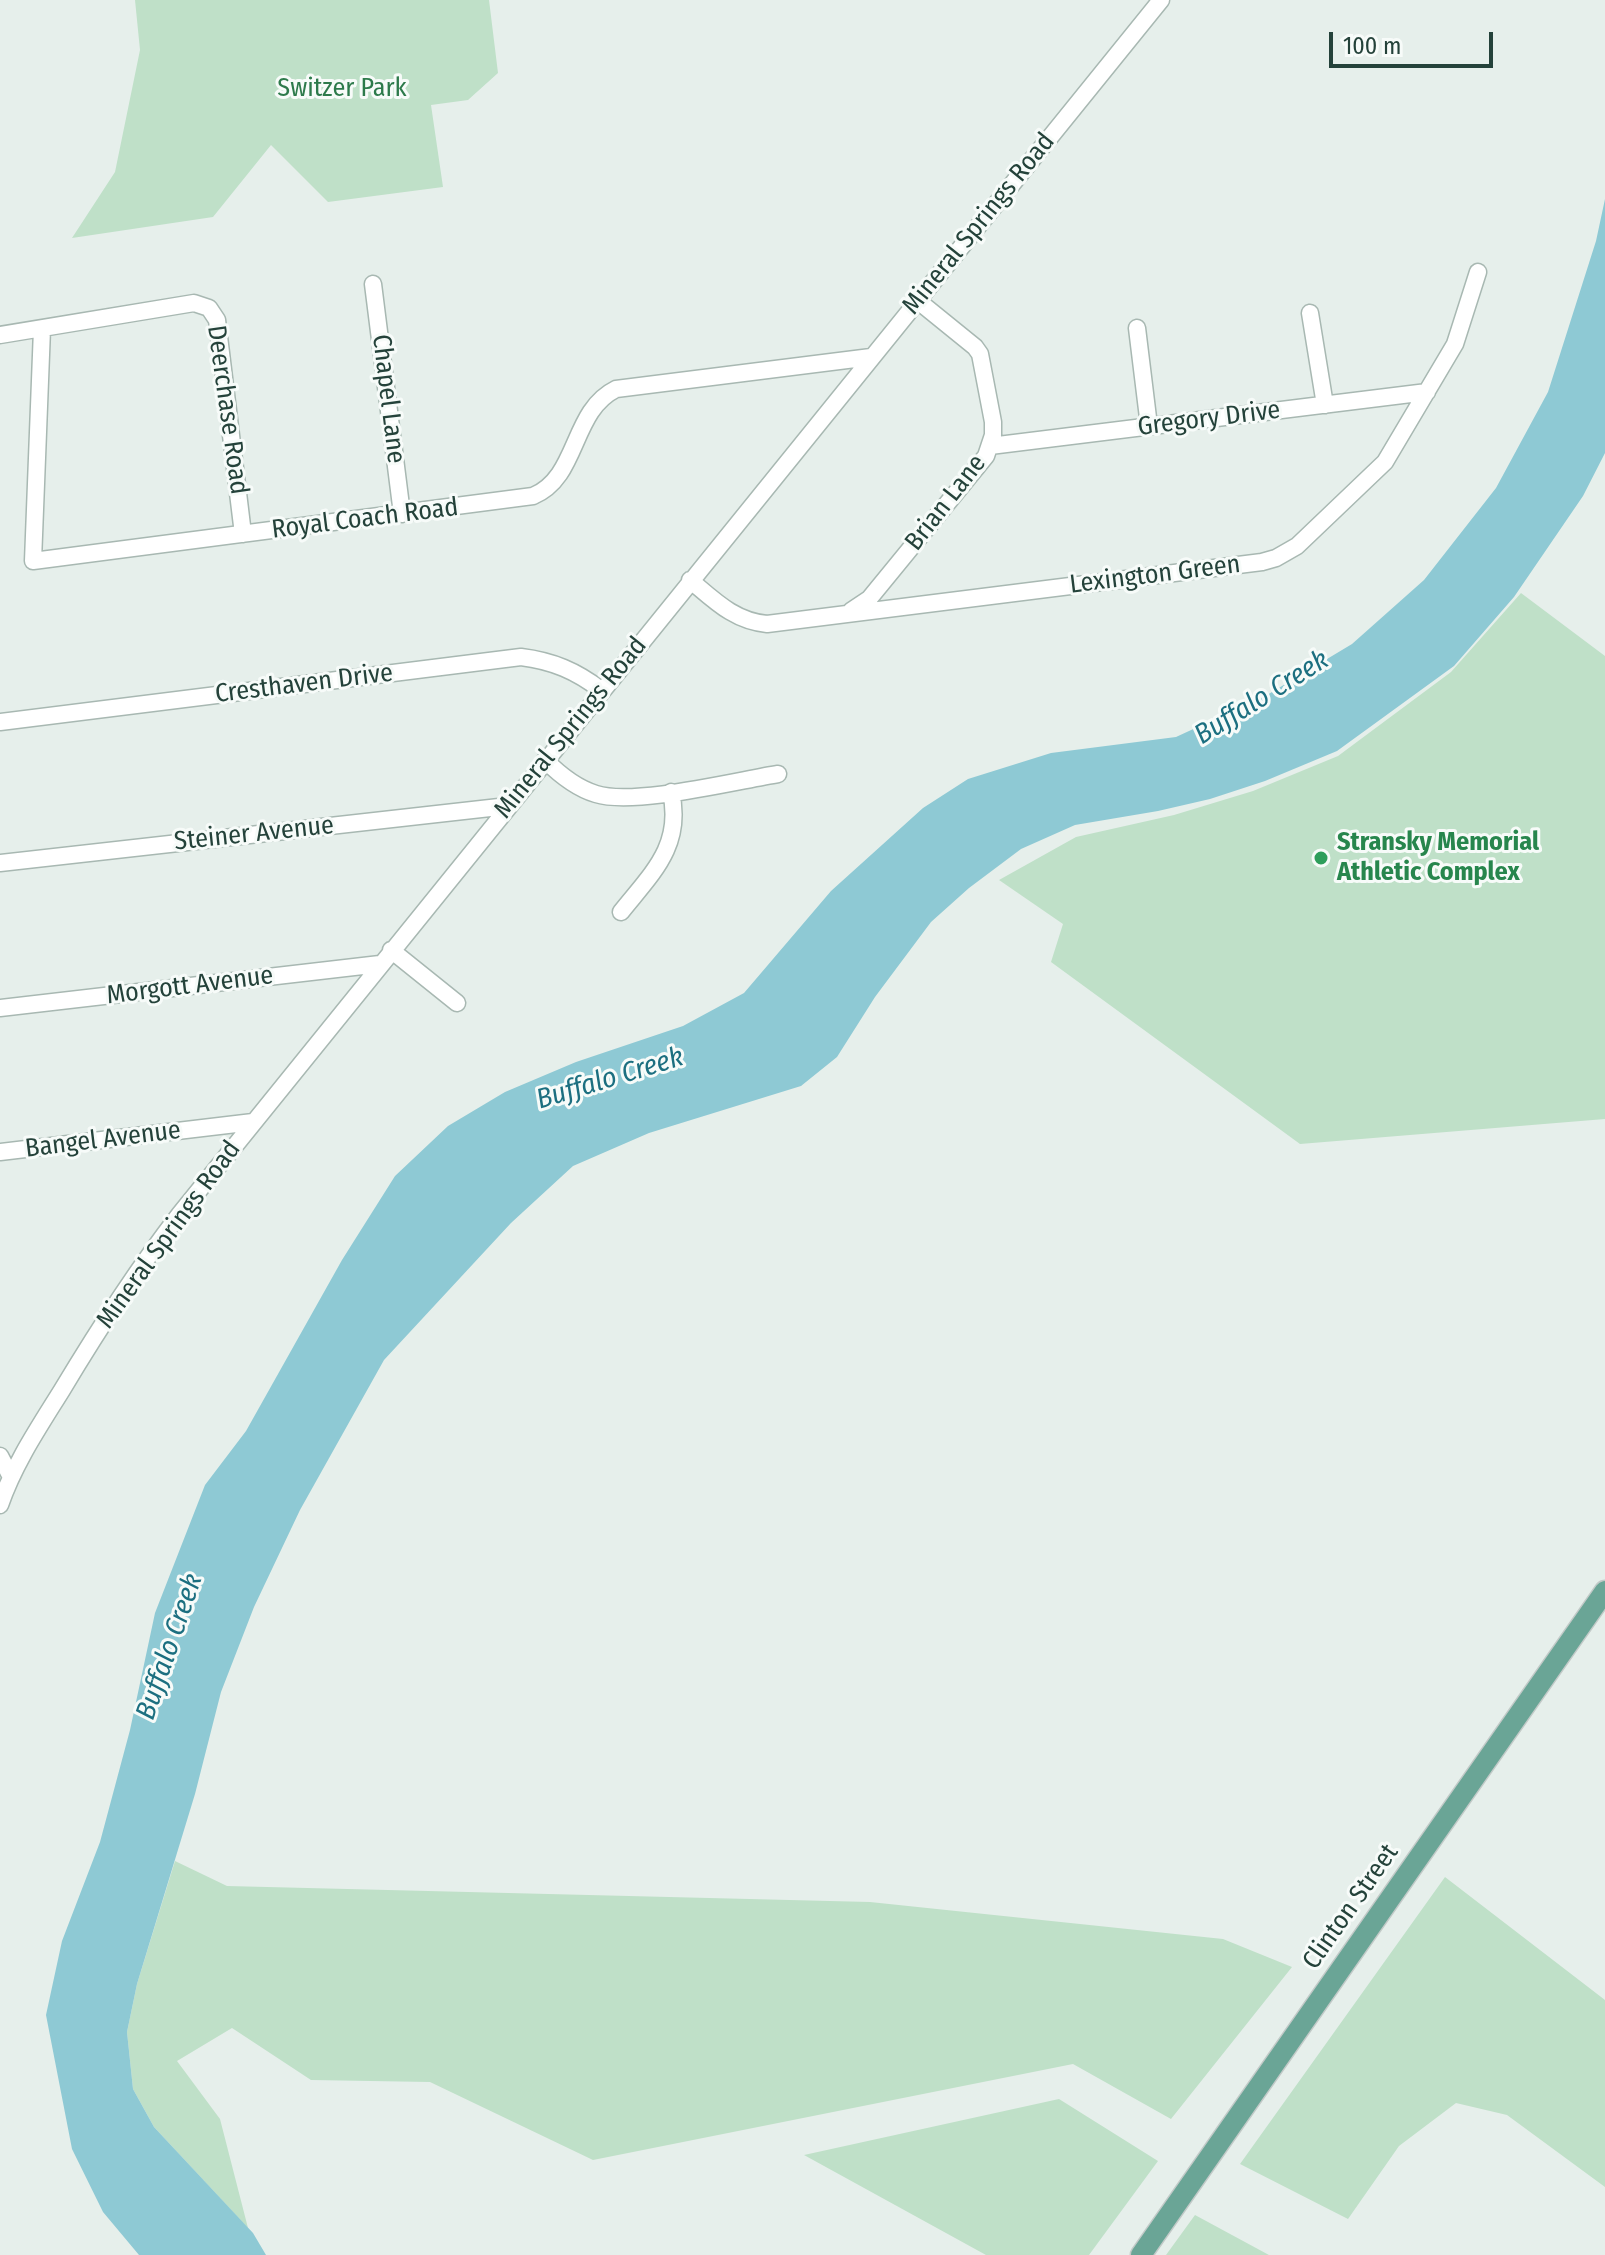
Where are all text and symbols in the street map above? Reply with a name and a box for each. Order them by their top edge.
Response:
scale bar [1333,16,1497,66]
text: 100 m [1343,32,1401,60]
park label: Switzer Park [277,73,407,105]
street label: Mineral Springs Road [896,127,1062,321]
street label: Deerchase Road [200,323,254,497]
street label: Chapel Lane [365,333,411,465]
street label: Gregory Drive [1136,395,1282,443]
street label: Brian Lane [899,449,993,557]
street label: Royal Coach Road [270,492,460,546]
street label: Lexington Green [1068,549,1242,601]
street label: Mineral Springs Road [488,631,654,825]
water label: Buffalo Creek [1189,644,1335,752]
street label: Cresthaven Drive [213,658,395,710]
street label: Steiner Avenue [173,810,335,858]
place label: Stransky Memorial Athletic Complex [1337,827,1539,888]
marker: Stransky Memorial Athletic Complex [1312,849,1330,867]
street label: Morgott Avenue [105,960,275,1012]
water label: Buffalo Creek [532,1041,688,1117]
street label: Bangel Avenue [23,1115,183,1165]
street label: Mineral Springs Road [90,1135,248,1335]
water label: Buffalo Creek [129,1570,211,1724]
street label: Clinton Street [1296,1838,1406,1976]

